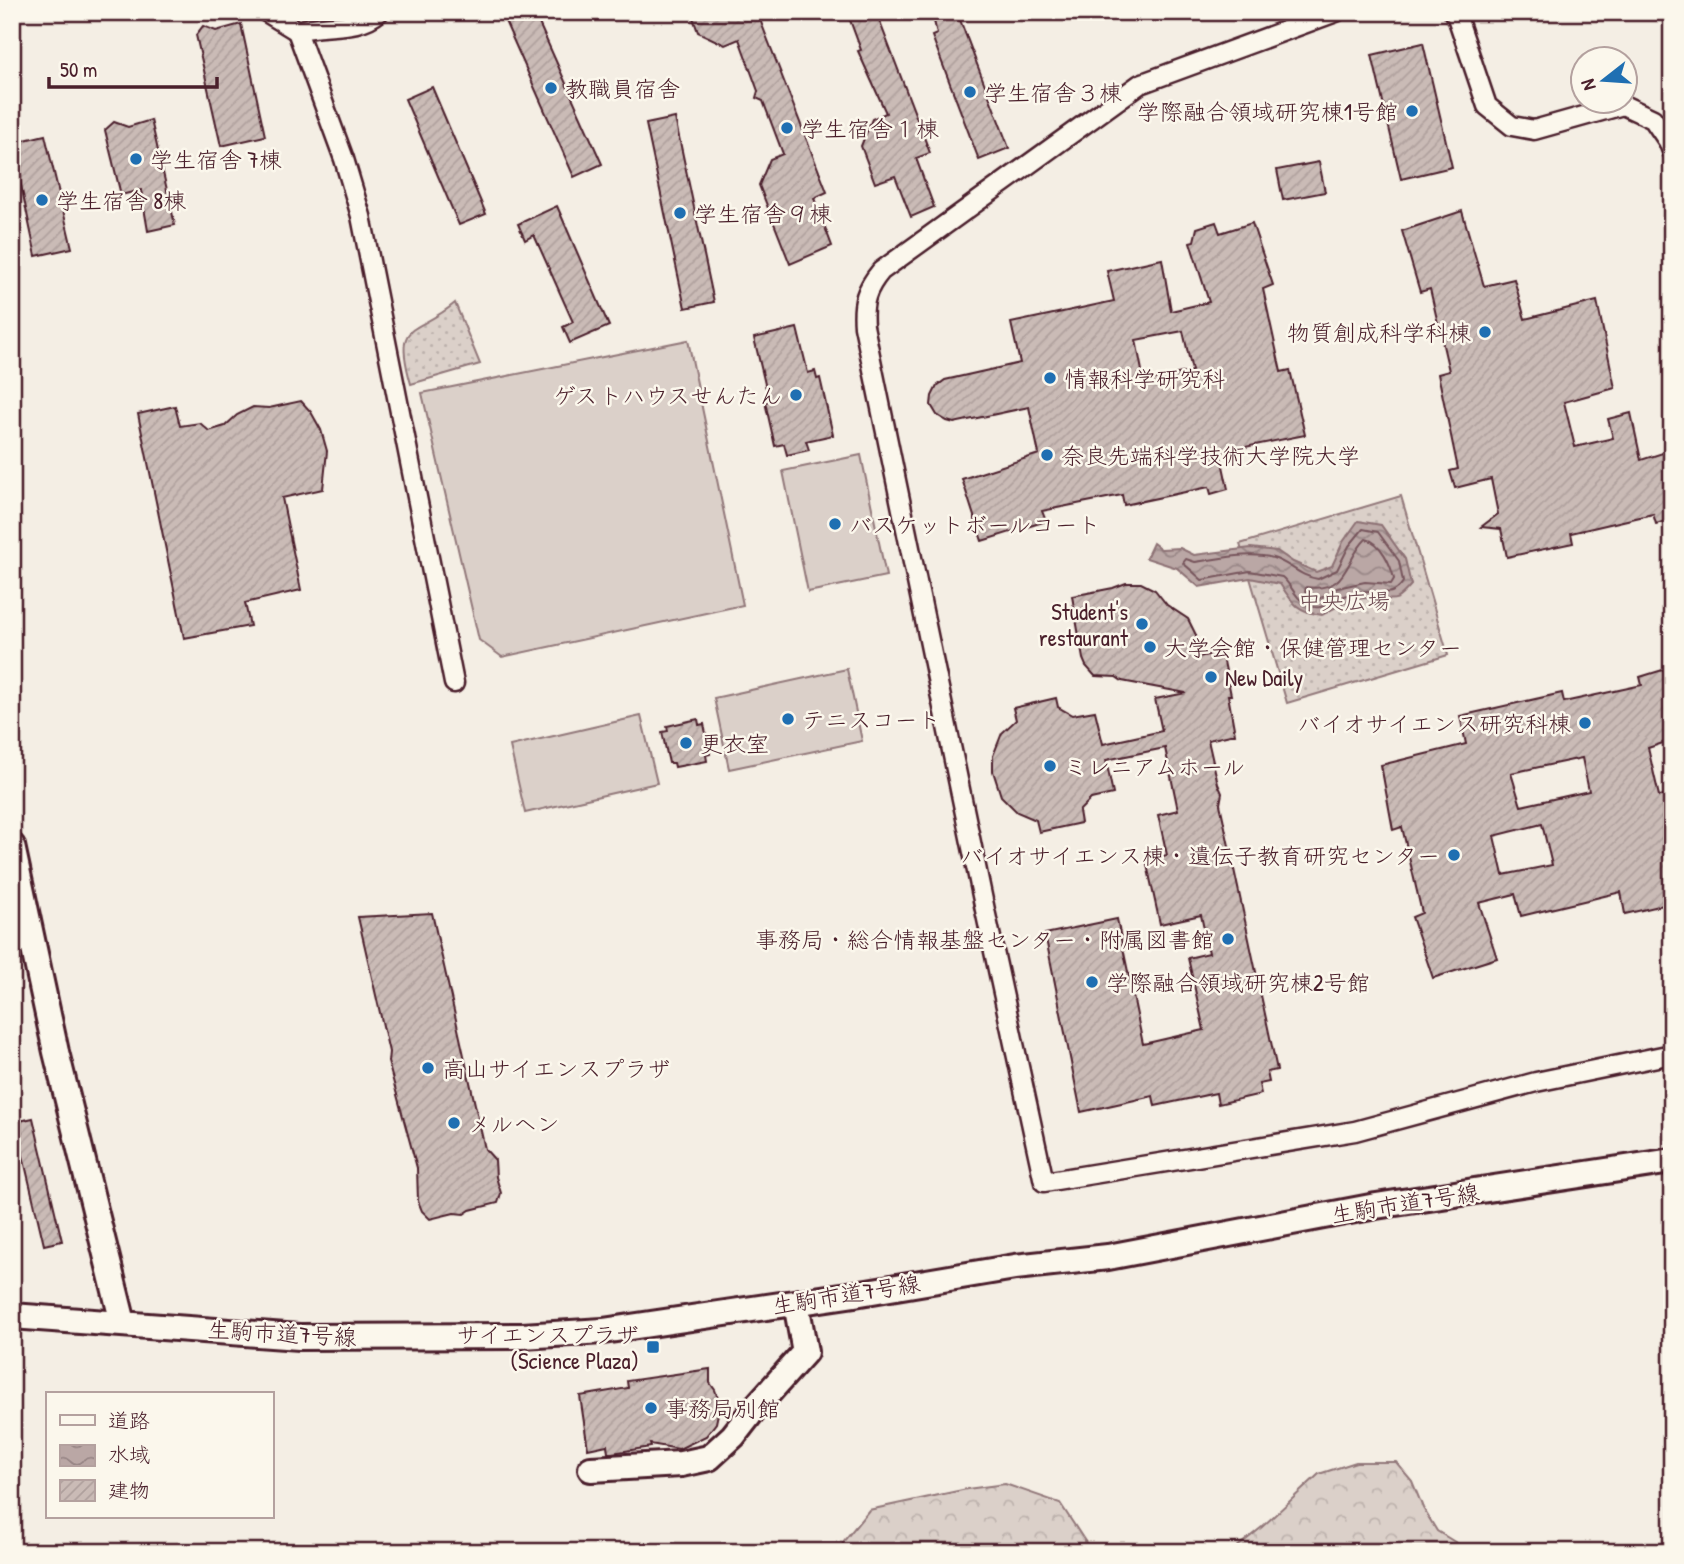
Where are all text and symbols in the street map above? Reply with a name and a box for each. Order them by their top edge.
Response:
scale bar [49,46,217,90]
north arrow [1568,46,1638,116]
text: 50 m [60,55,97,84]
place label: 教職員宿舎 [565,73,680,104]
text: N [1574,76,1602,94]
place label: 学生宿舎３棟 [984,77,1122,108]
marker: 教職員宿舎 [543,80,559,96]
marker: 学生宿舎３棟 [962,84,978,100]
place label: 学際融合領域研究棟1号館 [1137,96,1398,127]
marker: 学際融合領域研究棟1号館 [1404,103,1420,119]
place label: 学生宿舎１棟 [801,113,939,144]
marker: 学生宿舎１棟 [779,120,795,136]
place label: 学生宿舎 7棟 [150,144,282,175]
marker: 学生宿舎 7棟 [128,151,144,167]
place label: 学生宿舎 8棟 [56,185,186,216]
marker: 学生宿舎 8棟 [34,192,50,208]
place label: 学生宿舎９棟 [694,198,832,229]
marker: 学生宿舎９棟 [672,205,688,221]
place label: 物質創成科学科棟 [1287,317,1471,348]
marker: 物質創成科学科棟 [1477,324,1493,340]
place label: 情報科学研究科 [1064,363,1225,394]
marker: 情報科学研究科 [1042,370,1058,386]
place label: ゲストハウスせんたん [553,380,782,411]
marker: ゲストハウスせんたん [788,387,804,403]
place label: 奈良先端科学技術大学院大学 [1061,440,1360,471]
marker: 奈良先端科学技術大学院大学 [1039,447,1055,463]
place label: バスケットボールコート [849,509,1101,540]
marker: バスケットボールコート [827,516,843,532]
park label: 中央広場 [1298,585,1390,616]
place label: Student's restaurant [1039,596,1129,653]
marker: Student's restaurant [1134,616,1150,632]
place label: 大学会館・保健管理センター [1164,632,1462,663]
marker: 大学会館・保健管理センター [1142,639,1158,655]
place label: New Daily [1225,662,1304,693]
marker: New Daily [1203,669,1219,685]
place label: テニスコート [802,704,940,735]
place label: バイオサイエンス研究科棟 [1297,708,1571,739]
marker: テニスコート [780,711,796,727]
marker: バイオサイエンス研究科棟 [1577,715,1593,731]
place label: 更衣室 [700,728,769,759]
marker: 更衣室 [678,735,694,751]
place label: ミレニアムホール [1064,751,1245,782]
marker: ミレニアムホール [1042,758,1058,774]
place label: バイオサイエンス棟・遺伝子教育研究センター [960,840,1440,871]
marker: バイオサイエンス棟・遺伝子教育研究センター [1446,847,1462,863]
place label: 事務局・総合情報基盤センター・附属図書館 [755,924,1214,955]
marker: 事務局・総合情報基盤センター・附属図書館 [1220,931,1236,947]
place label: 学際融合領域研究棟2号館 [1106,967,1370,998]
marker: 学際融合領域研究棟2号館 [1084,974,1100,990]
place label: 高山サイエンスプラザ [442,1053,671,1084]
marker: 高山サイエンスプラザ [420,1060,436,1076]
place label: メルヘン [468,1108,560,1139]
marker: メルヘン [446,1115,462,1131]
street label: 生駒市道7号線 [1329,1176,1481,1230]
street label: 生駒市道7号線 [770,1267,922,1321]
street label: 生駒市道7号線 [207,1314,357,1352]
place label: サイエンスプラザ (Science Plaza) [456,1319,639,1376]
marker: サイエンスプラザ (Science Plaza) [645,1339,661,1355]
legend [46,1392,273,1518]
place label: 事務局別館 [665,1393,780,1424]
marker: 事務局別館 [643,1400,659,1416]
text: 道路 [108,1406,150,1435]
text: 水域 [108,1440,150,1469]
text: 建物 [108,1476,150,1505]

